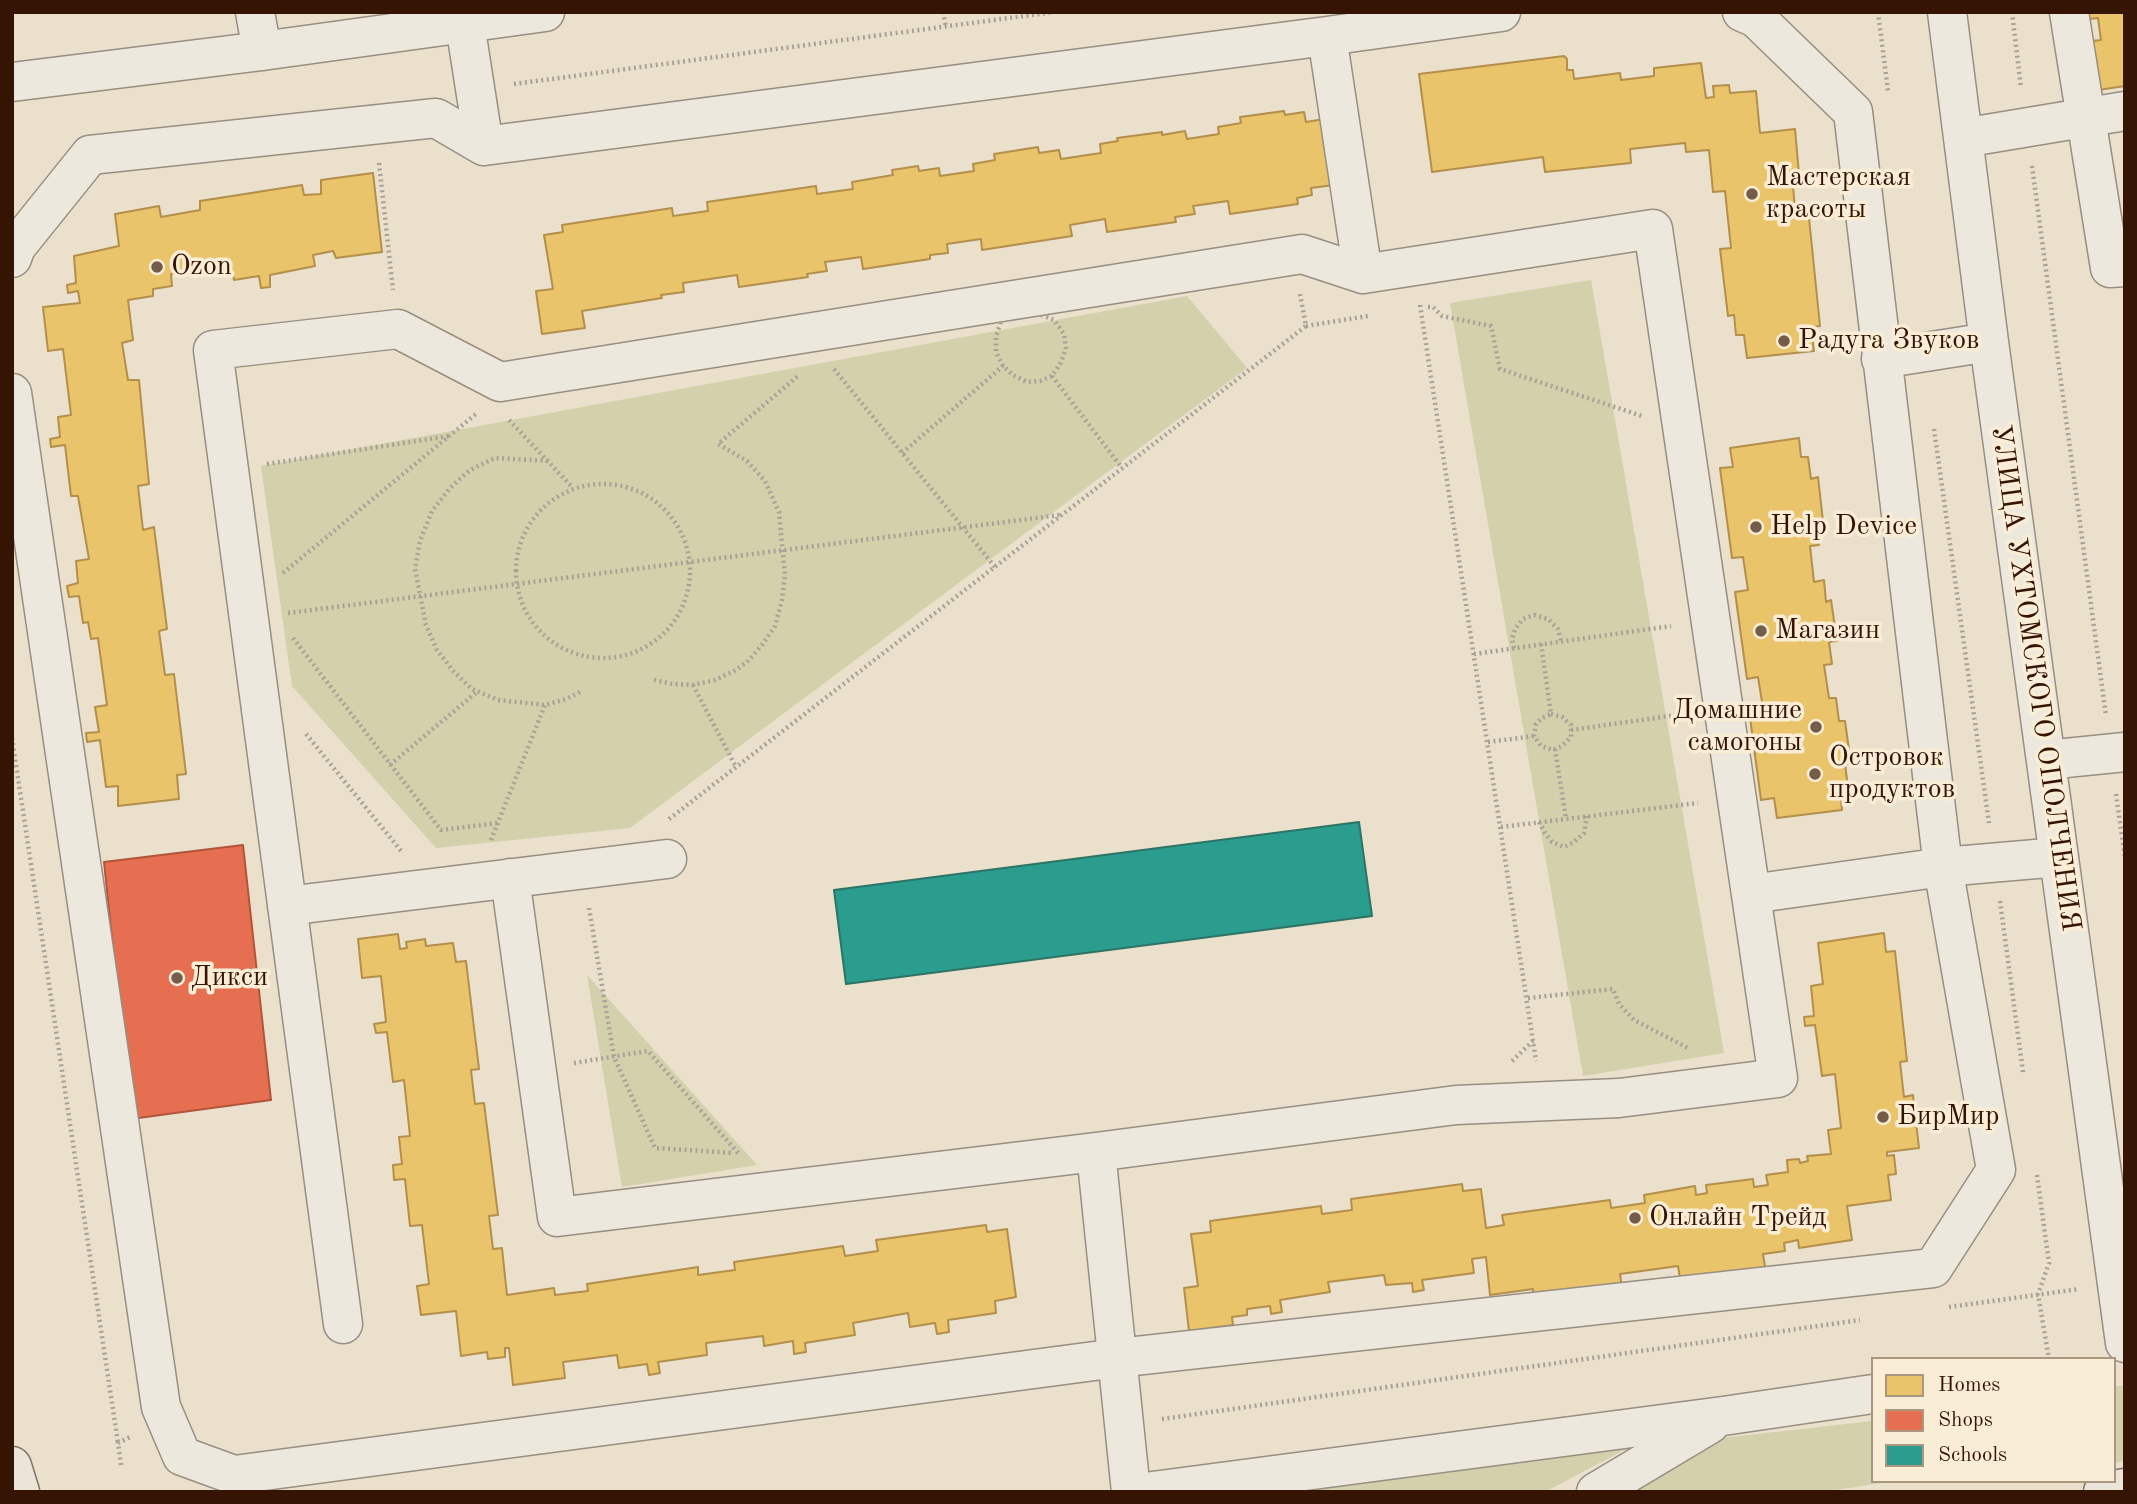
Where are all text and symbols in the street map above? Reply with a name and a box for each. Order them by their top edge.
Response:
place label: Мастерская красоты [1766,161,1911,227]
marker: Мастерская красоты [1744,186,1760,202]
place label: Ozon [171,250,232,284]
marker: Ozon [149,259,165,275]
place label: Радуга Звуков [1798,324,1980,358]
marker: Радуга Звуков [1776,333,1792,349]
street label: УЛИЦА УХТОМСКОГО ОПОЛЧЕНИЯ [1983,423,2087,933]
place label: Help Device [1770,510,1917,544]
marker: Help Device [1748,519,1764,535]
place label: Магазин [1775,614,1880,648]
marker: Магазин [1753,623,1769,639]
place label: Домашние самогоны [1673,694,1802,760]
marker: Домашние самогоны [1808,719,1824,735]
place label: Островок продуктов [1829,741,1955,807]
marker: Островок продуктов [1807,766,1823,782]
place label: Дикси [191,961,268,995]
marker: Дикси [169,970,185,986]
place label: БирМир [1897,1100,1999,1134]
marker: БирМир [1875,1109,1891,1125]
place label: Онлайн Трейд [1649,1201,1826,1235]
marker: Онлайн Трейд [1627,1210,1643,1226]
legend [1871,1357,2116,1483]
text: Homes [1938,1375,2000,1396]
text: Shops [1938,1410,1993,1431]
text: Schools [1938,1445,2007,1466]

